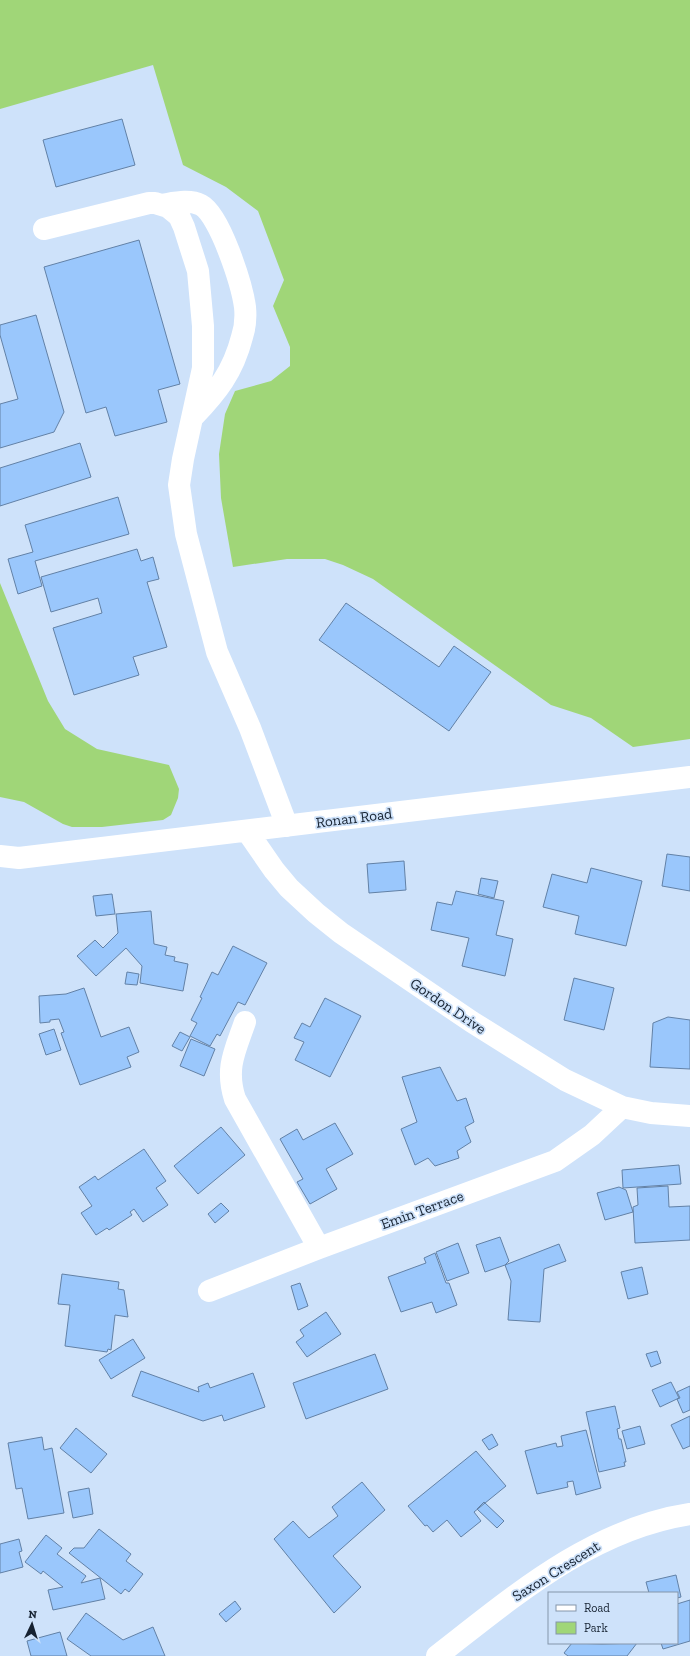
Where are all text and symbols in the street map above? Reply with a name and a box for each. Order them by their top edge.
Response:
street label: Ronan Road [315,804,394,832]
street label: Gordon Drive [407,974,489,1038]
street label: Emin Terrace [378,1187,466,1233]
street label: Saxon Crescent [509,1537,604,1605]
legend [548,1592,678,1644]
text: Road [584,1601,610,1615]
north arrow [12,1604,52,1644]
text: N [28,1608,38,1621]
text: Park [584,1621,609,1635]

